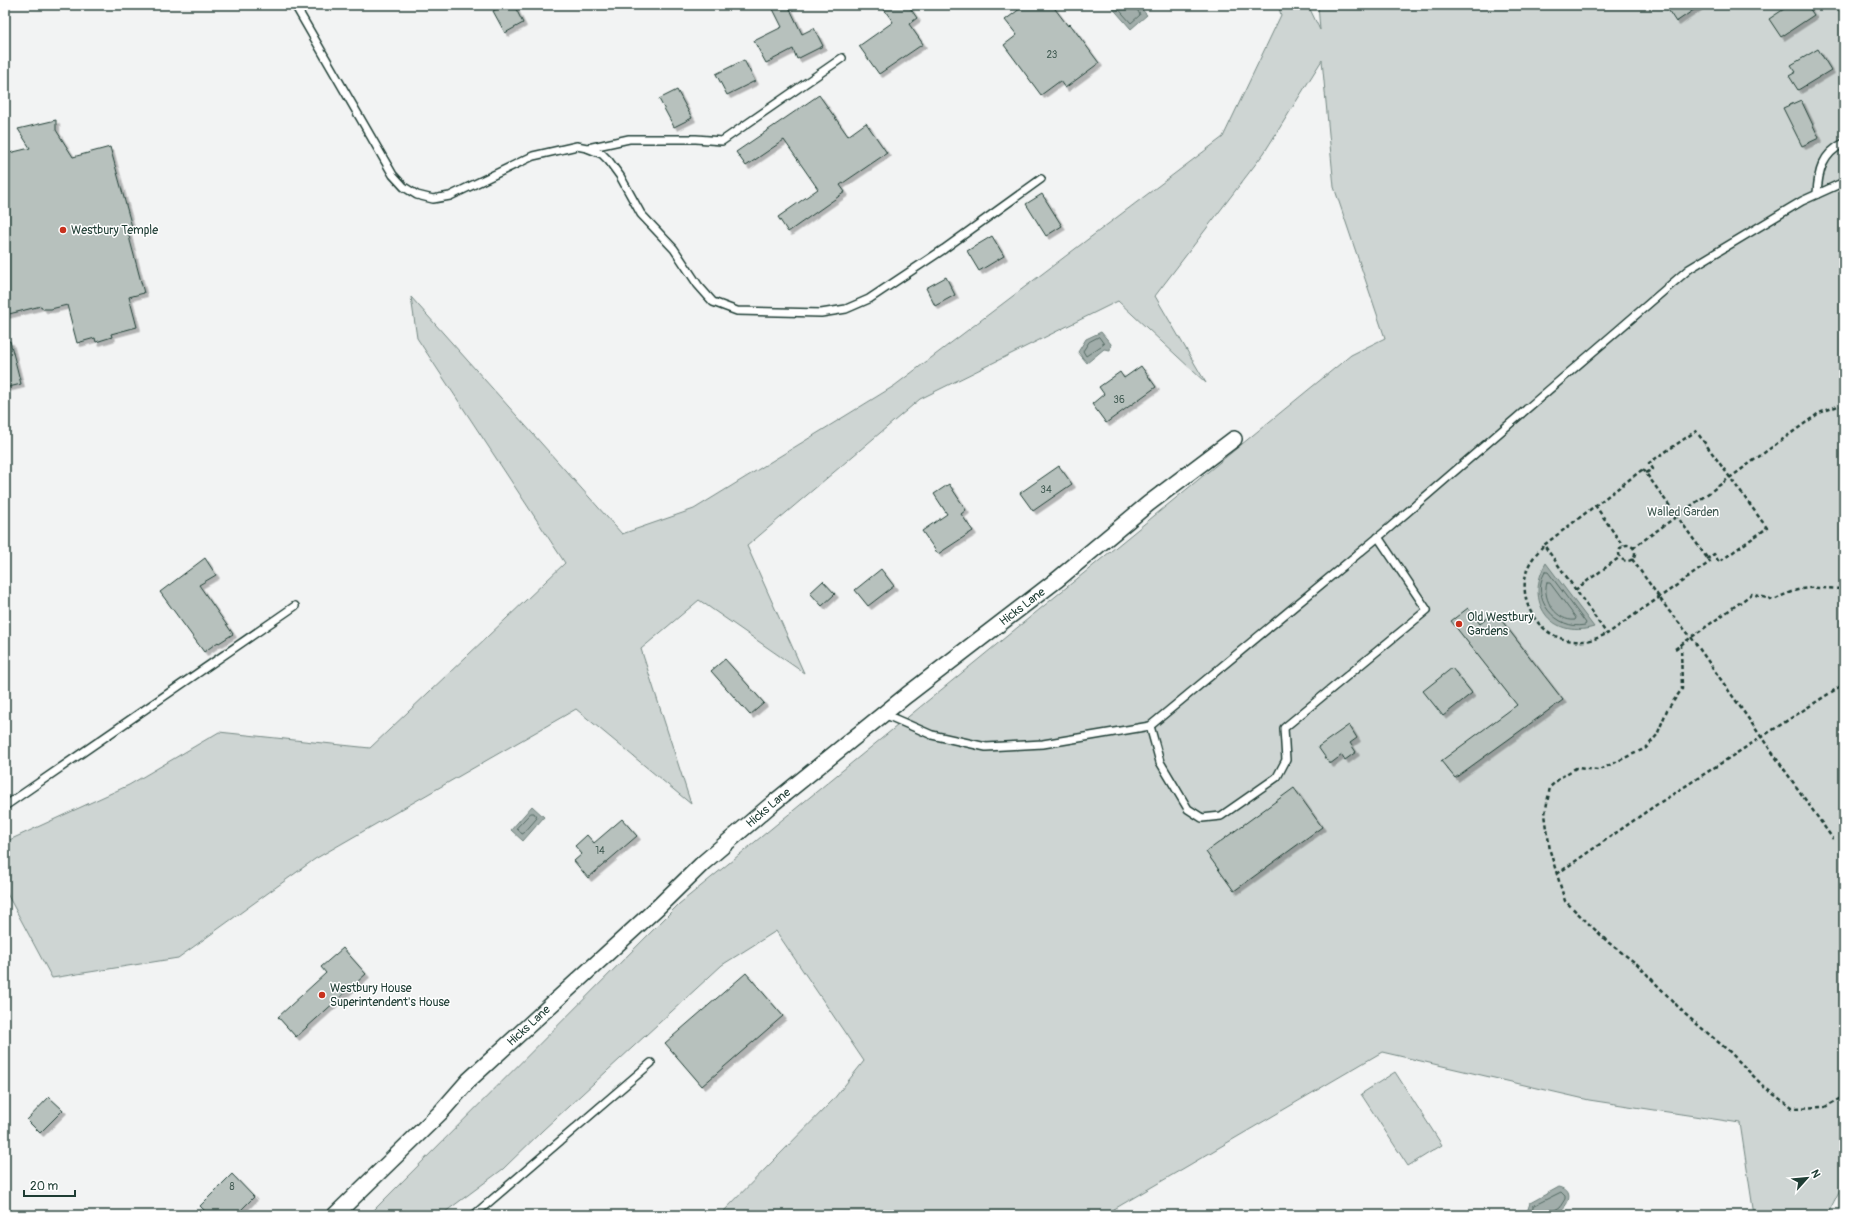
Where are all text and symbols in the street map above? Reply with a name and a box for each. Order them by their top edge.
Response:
house number: 23 [1047,49,1058,61]
place label: Westbury Temple [71,223,158,238]
marker: Westbury Temple [58,225,68,235]
house number: 36 [1113,394,1125,406]
house number: 34 [1040,484,1052,496]
park label: Walled Garden [1647,505,1719,520]
street label: Hicks Lane [997,585,1048,629]
place label: Old Westbury Gardens [1467,610,1534,639]
marker: Old Westbury Gardens [1454,619,1464,629]
street label: Hicks Lane [743,785,794,831]
house number: 14 [595,845,605,857]
place label: Westbury House Superintendent's House [330,981,450,1010]
marker: Westbury House Superintendent's House [317,990,327,1000]
street label: Hicks Lane [504,1002,554,1050]
north arrow [1787,1158,1827,1198]
text: N [1808,1167,1823,1180]
scale bar [24,1172,75,1198]
text: 20 m [30,1179,59,1194]
house number: 8 [229,1181,235,1193]

